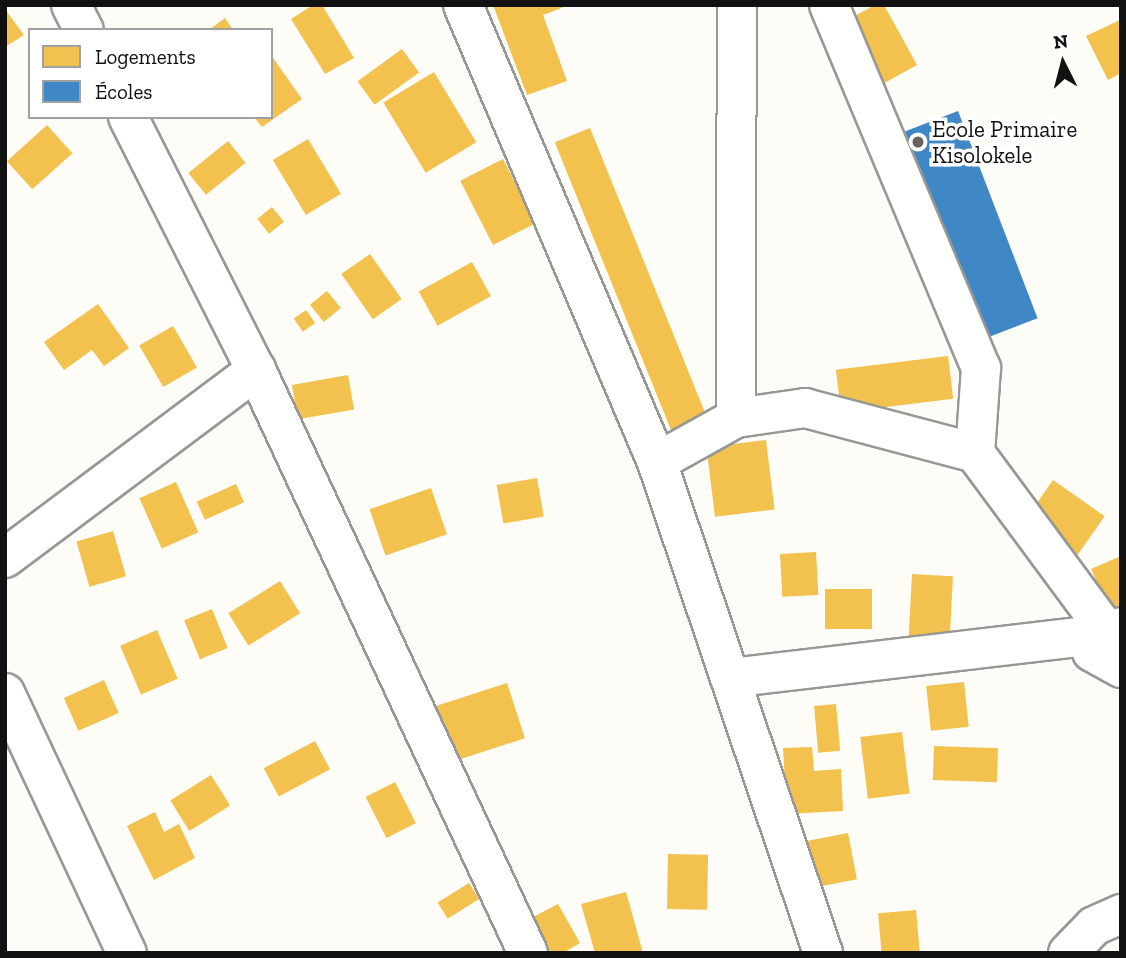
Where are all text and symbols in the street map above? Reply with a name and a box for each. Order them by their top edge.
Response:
legend [28,28,273,119]
north arrow [1028,28,1098,98]
text: N [1052,29,1069,54]
text: Logements [95,44,196,69]
text: Écoles [95,79,153,104]
place label: Ecole Primaire Kisolokele [932,115,1077,169]
marker: Ecole Primaire Kisolokele [910,134,926,150]

